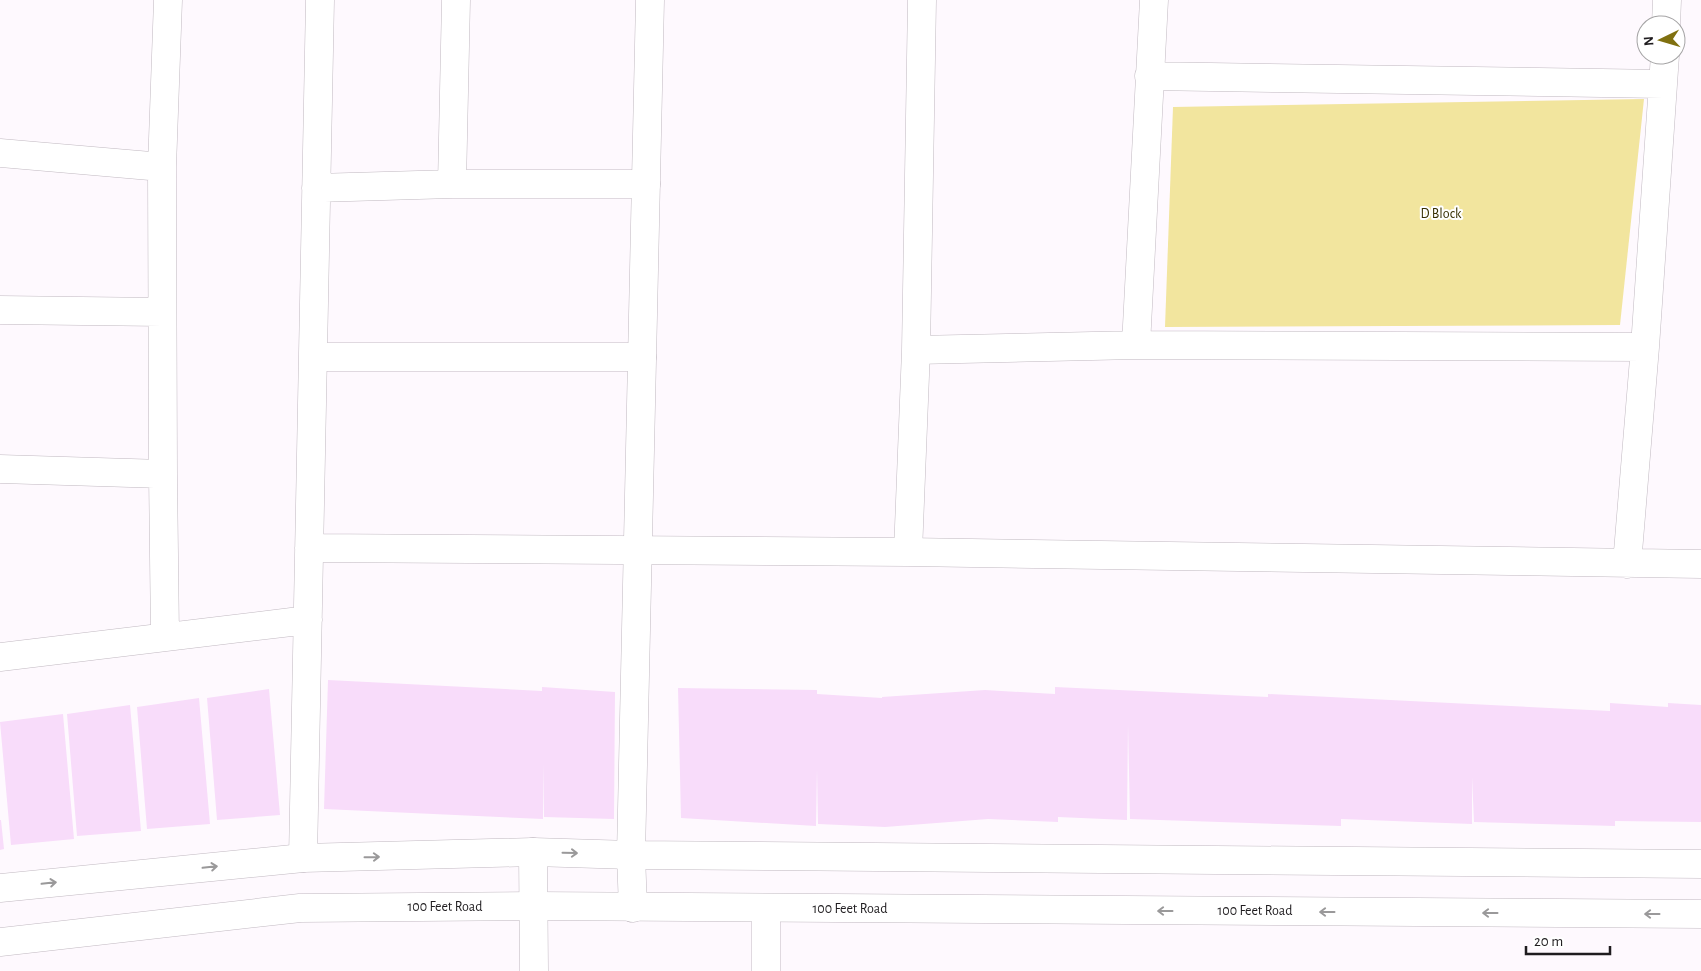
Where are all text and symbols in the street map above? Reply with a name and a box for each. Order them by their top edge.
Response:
north arrow [1636,15,1686,65]
text: N [1642,36,1656,47]
park label: D Block [1421,207,1462,221]
one-way arrow [561,848,577,858]
one-way arrow [364,852,380,861]
one-way arrow [202,863,218,872]
one-way arrow [40,879,56,888]
street label: 100 Feet Road [407,900,483,914]
street label: 100 Feet Road [812,902,888,916]
street label: 100 Feet Road [1217,904,1293,918]
one-way arrow [1157,906,1174,916]
one-way arrow [1320,907,1336,917]
one-way arrow [1482,908,1498,918]
one-way arrow [1645,909,1661,919]
scale bar [1526,924,1610,956]
text: 20 m [1534,934,1563,949]

